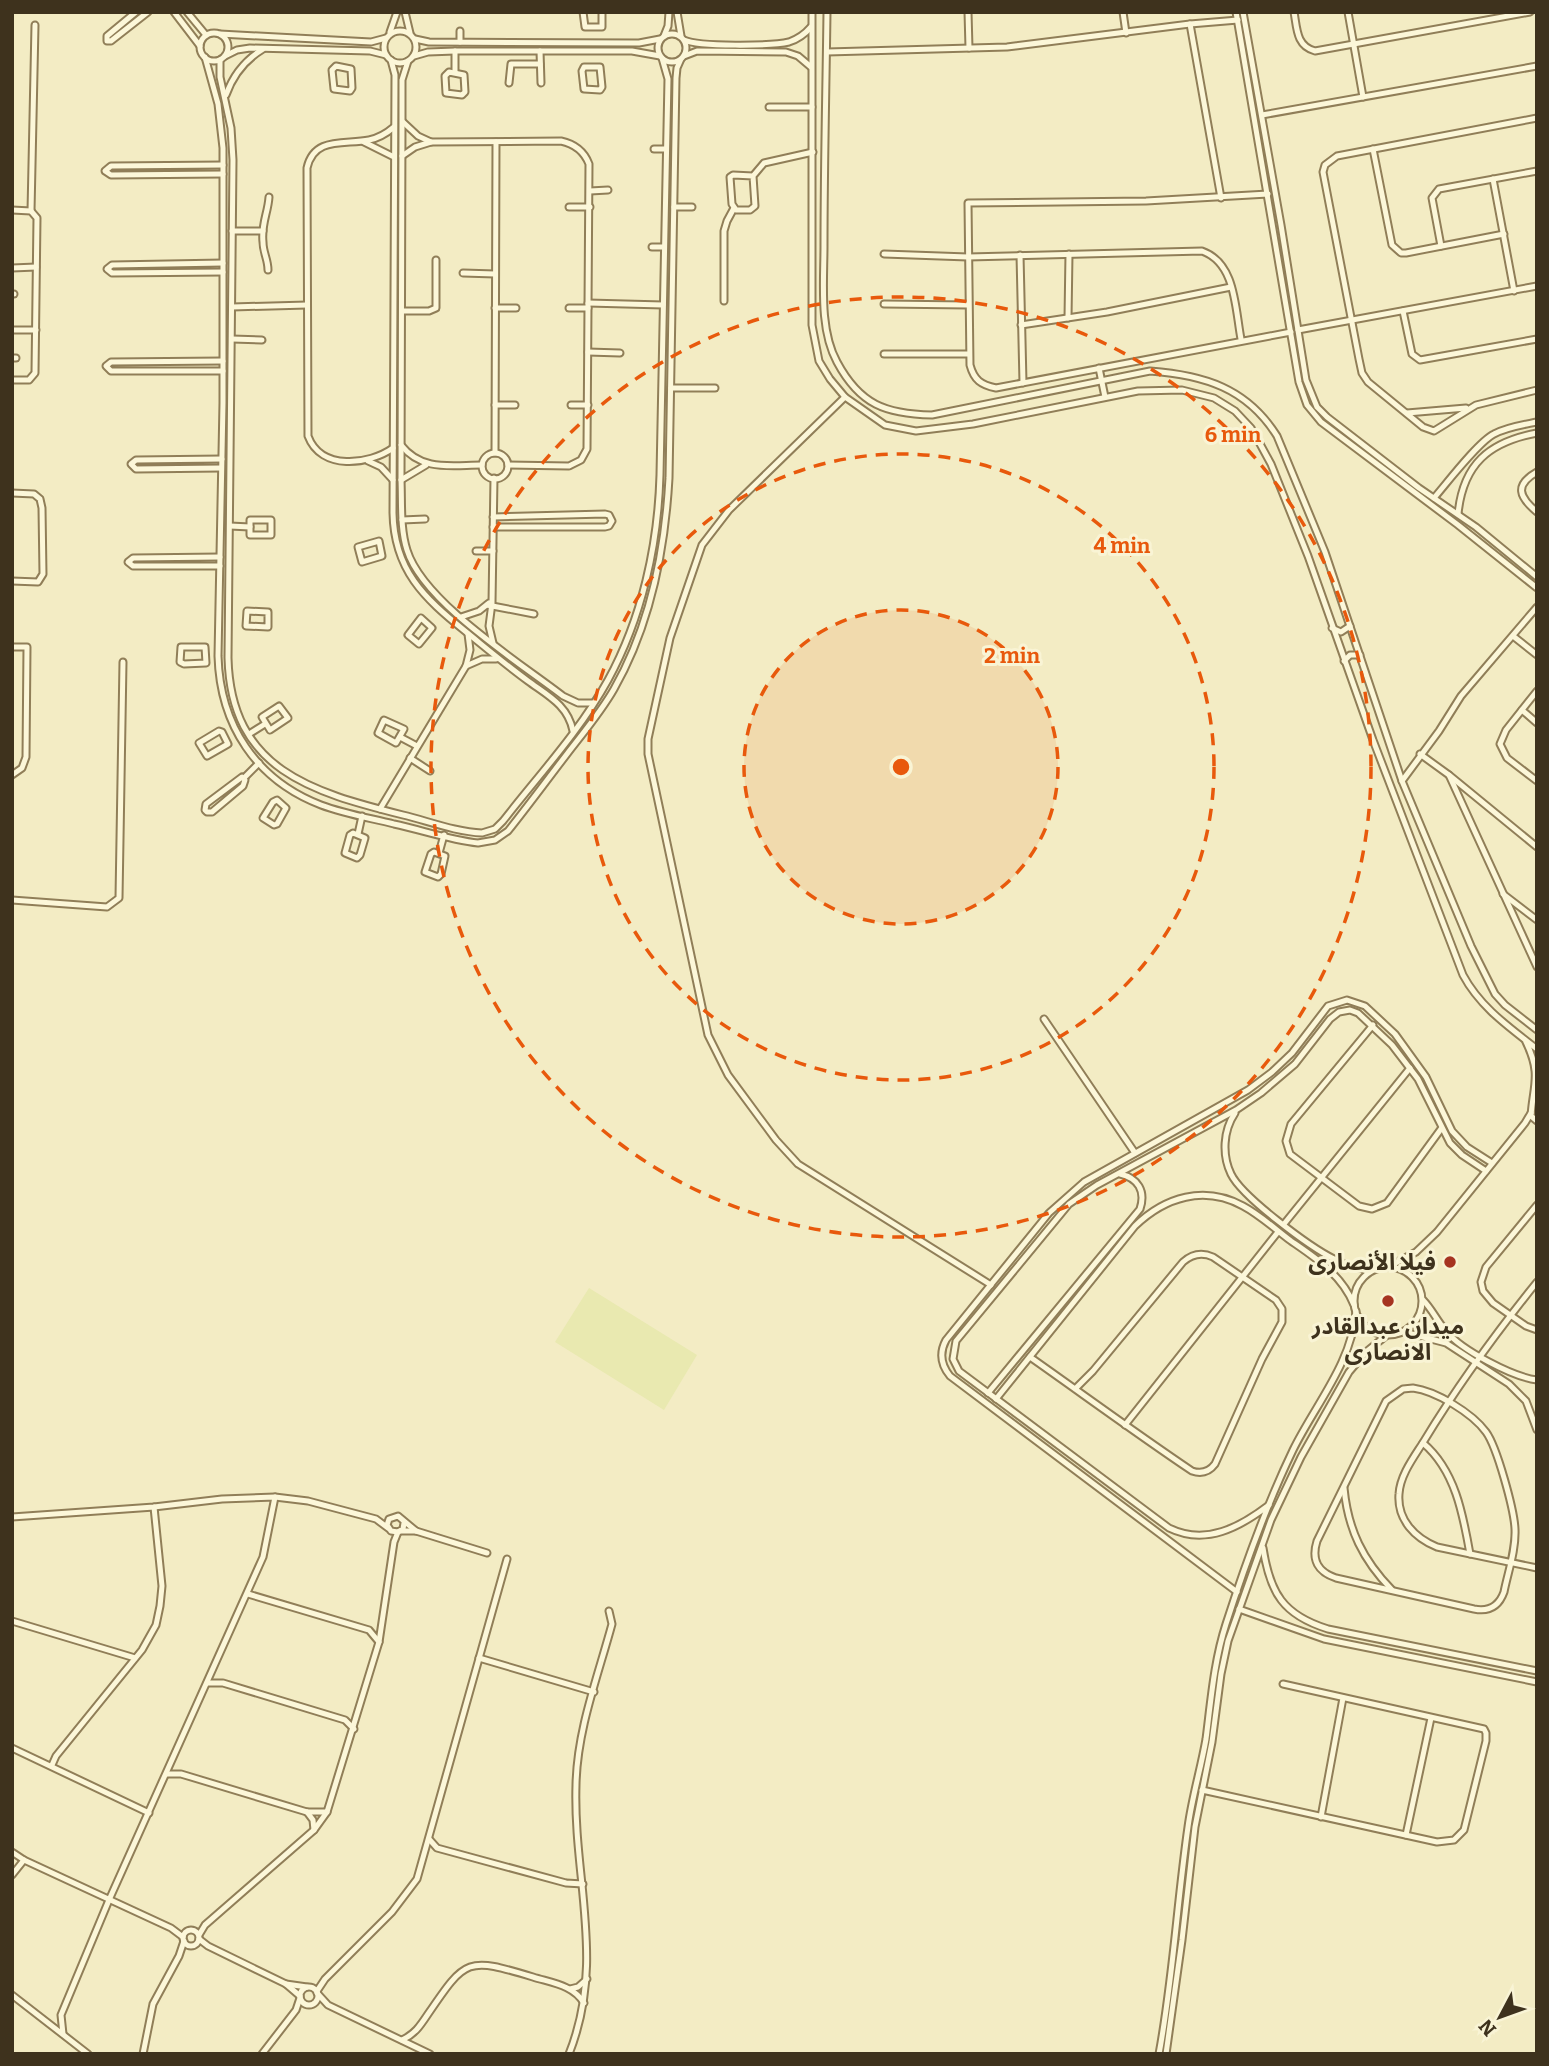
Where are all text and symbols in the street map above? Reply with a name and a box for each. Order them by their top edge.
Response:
text: 6 min [1205,422,1262,448]
text: 4 min [1094,533,1151,559]
text: 2 min [984,643,1040,669]
centre of rings [889,755,913,779]
place label: فيلا الأنصارى [1308,1248,1436,1276]
marker: فيلا الأنصارى [1442,1254,1458,1270]
marker: ميدان عبدالقادر الانصارى [1380,1293,1396,1309]
place label: ميدان عبدالقادر الانصارى [1311,1312,1464,1366]
north arrow [1465,1982,1535,2052]
text: N [1474,2014,1501,2041]

